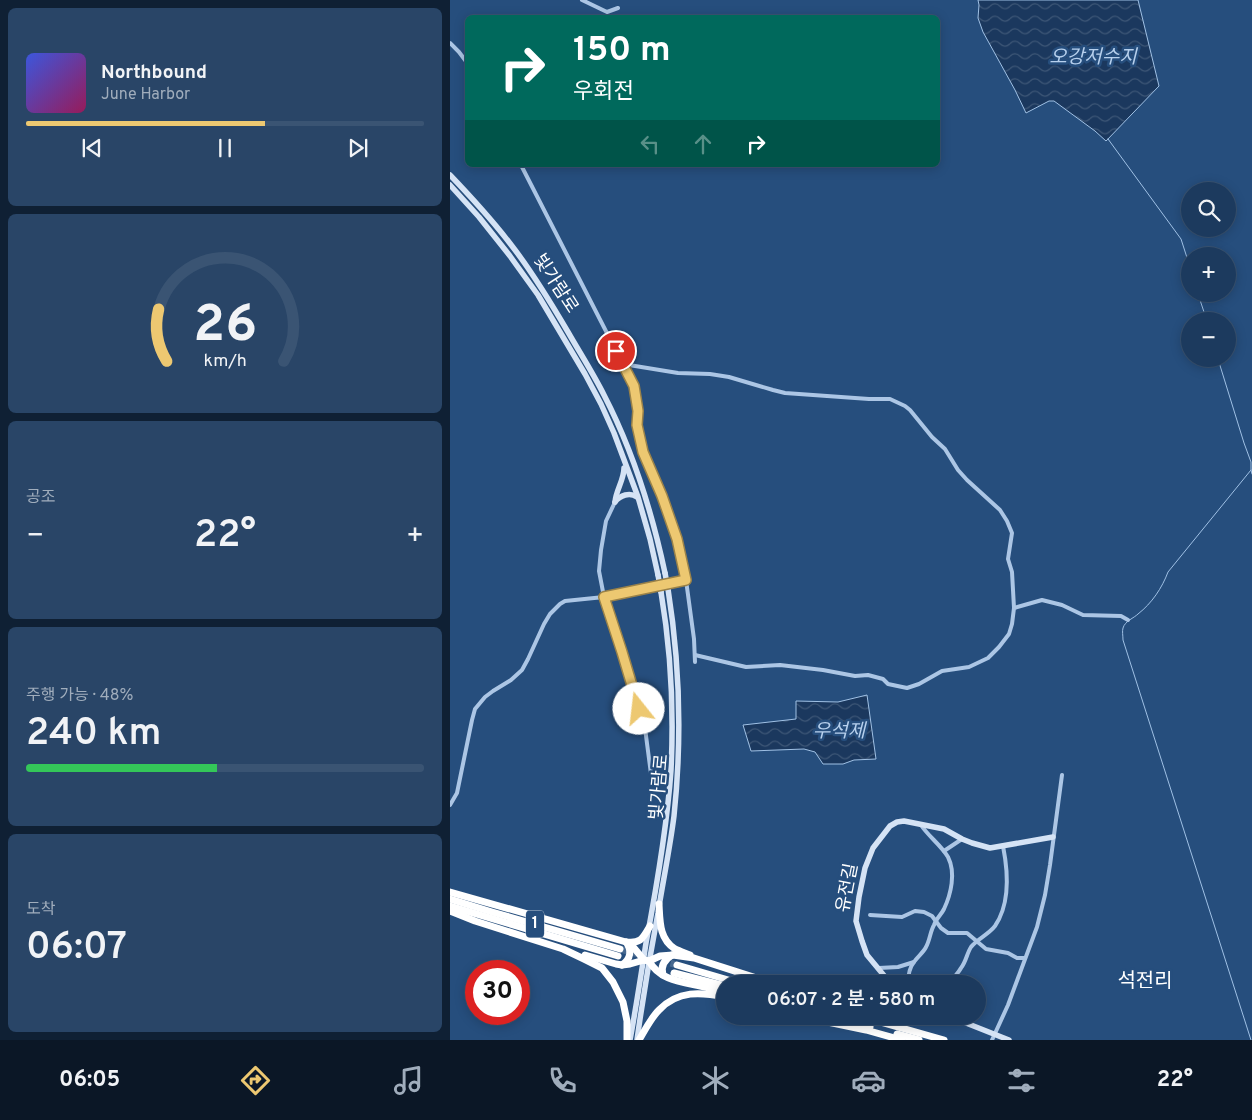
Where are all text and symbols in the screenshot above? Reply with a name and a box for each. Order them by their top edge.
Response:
text: 150 m [573,29,671,73]
icon: right [490,35,555,100]
water label: 오강저수지 [1049,46,1138,70]
text: Northbound [101,61,207,85]
text: 우회전 [573,79,634,106]
text: June Harbor [101,85,190,105]
icon: left [636,130,664,158]
icon: ahead [689,130,717,158]
icon: right [742,130,770,158]
icon: previous [78,134,106,162]
icon: pause [211,134,239,162]
icon: next [344,134,372,162]
map controls [1181,182,1236,367]
button: search [1181,182,1236,237]
button: + [1181,247,1236,302]
street label: 빛가람로 [527,250,583,318]
text: 26 [193,294,257,360]
button: − [1181,312,1236,367]
pin [595,330,637,372]
icon: arrive [602,337,630,365]
text: km/h [203,350,247,373]
text: 공조 [26,488,55,508]
text: 22° [194,512,256,561]
text: − [26,519,44,555]
text: + [406,519,424,555]
position arrow [612,682,664,734]
text: 주행 가능 · 48% [26,686,133,706]
text: 240 km [26,710,161,759]
water label: 우석제 [813,720,868,744]
street label: 빛가람로 [646,753,674,821]
street label: 유전길 [832,861,864,915]
text: 도착 [26,900,55,920]
road number: 1 [526,911,544,938]
text: 06:07 [26,924,127,973]
speed limit sign: 30 [465,960,530,1025]
district label: 석전리 [1117,969,1173,995]
text: 06:07 · 2 분 · 580 m [767,988,935,1012]
icon: directions [238,1063,273,1098]
icon: music [391,1063,426,1098]
icon: phone [545,1063,580,1098]
icon: climate [698,1063,733,1098]
icon: car [851,1063,886,1098]
icon: filters [1004,1063,1039,1098]
text: 06:05 [59,1067,120,1094]
text: 22° [1157,1067,1193,1094]

